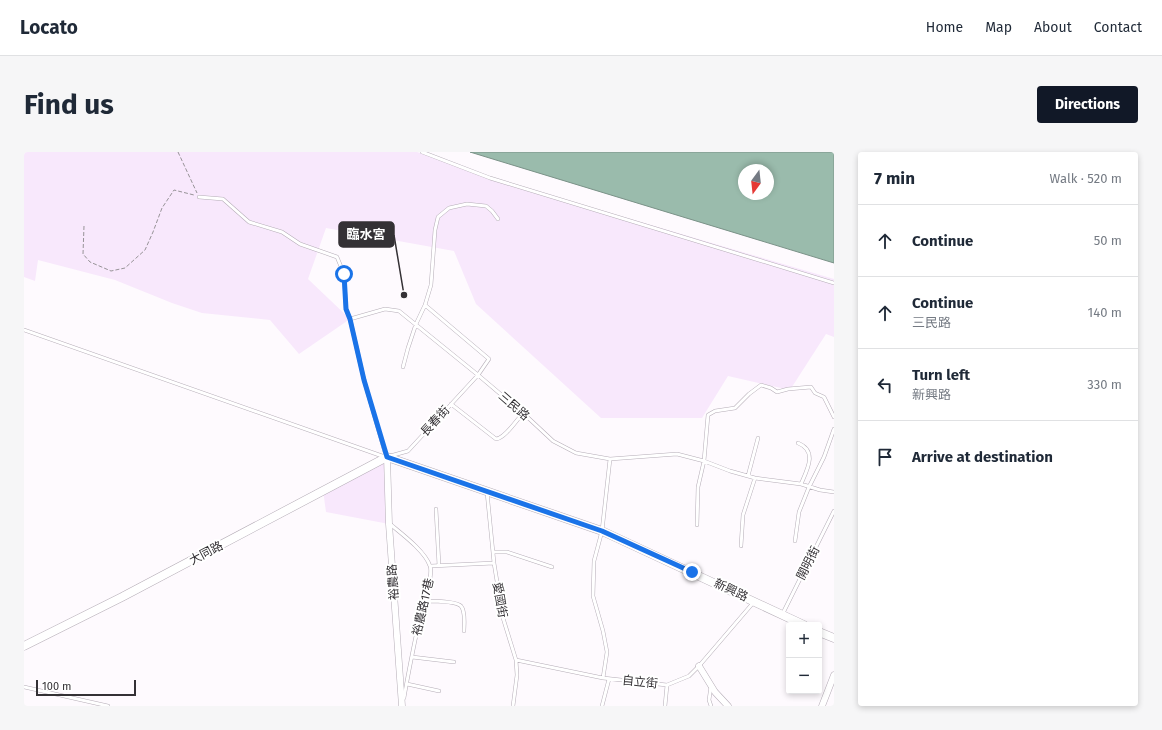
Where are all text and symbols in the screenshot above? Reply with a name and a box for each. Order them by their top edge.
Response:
text: Locato [20,16,78,39]
text: Home [926,19,963,36]
text: Map [985,19,1012,36]
text: About [1034,19,1072,36]
text: Contact [1094,19,1142,36]
button: Directions [1037,86,1138,123]
text: Find us [24,88,114,121]
north arrow [738,164,774,200]
text: 7 min [874,168,915,189]
text: Walk · 520 m [1050,171,1122,186]
callout: 臨水宮 [339,222,394,247]
text: 臨水宮 [346,227,386,242]
icon: ahead [874,230,896,252]
text: Continue [912,232,973,250]
text: 50 m [1094,233,1122,248]
route start [335,265,353,283]
text: Continue [912,294,973,312]
icon: ahead [874,302,896,324]
text: 140 m [1088,305,1122,320]
text: 三民路 [912,315,951,330]
text: Turn left [912,366,970,384]
icon: left [874,374,896,396]
text: 330 m [1087,377,1122,392]
text: 新興路 [912,387,951,402]
street label: 三民路 [496,389,532,423]
street label: 長春街 [418,403,452,439]
icon: arrive [874,446,896,468]
text: Arrive at destination [912,448,1053,466]
street label: 大同路 [187,538,225,568]
street label: 開明街 [794,544,822,582]
route end [683,563,701,581]
street label: 裕農路 [385,564,401,600]
street label: 新興路 [712,576,750,604]
street label: 裕農路17巷 [410,577,436,637]
street label: 愛國街 [490,581,510,619]
map controls [786,622,822,694]
button: + [786,622,822,658]
button: − [786,658,822,694]
street label: 自立街 [621,673,659,691]
scale bar [36,678,136,697]
text: 100 m [42,680,71,693]

